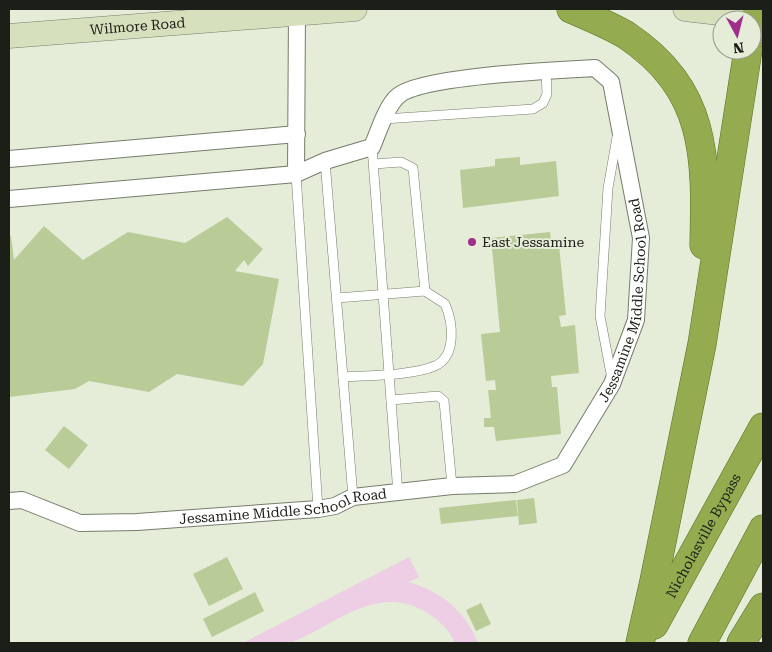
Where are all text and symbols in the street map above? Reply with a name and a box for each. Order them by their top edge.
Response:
north arrow [712,10,762,60]
street label: Wilmore Road [89,14,186,38]
text: N [732,39,745,57]
street label: Jessamine Middle School Road [595,197,649,405]
place label: East Jessamine [482,234,584,250]
marker: East Jessamine [466,236,478,248]
street label: Nicholasville Bypass [663,470,744,601]
street label: Jessamine Middle School Road [179,485,388,527]

